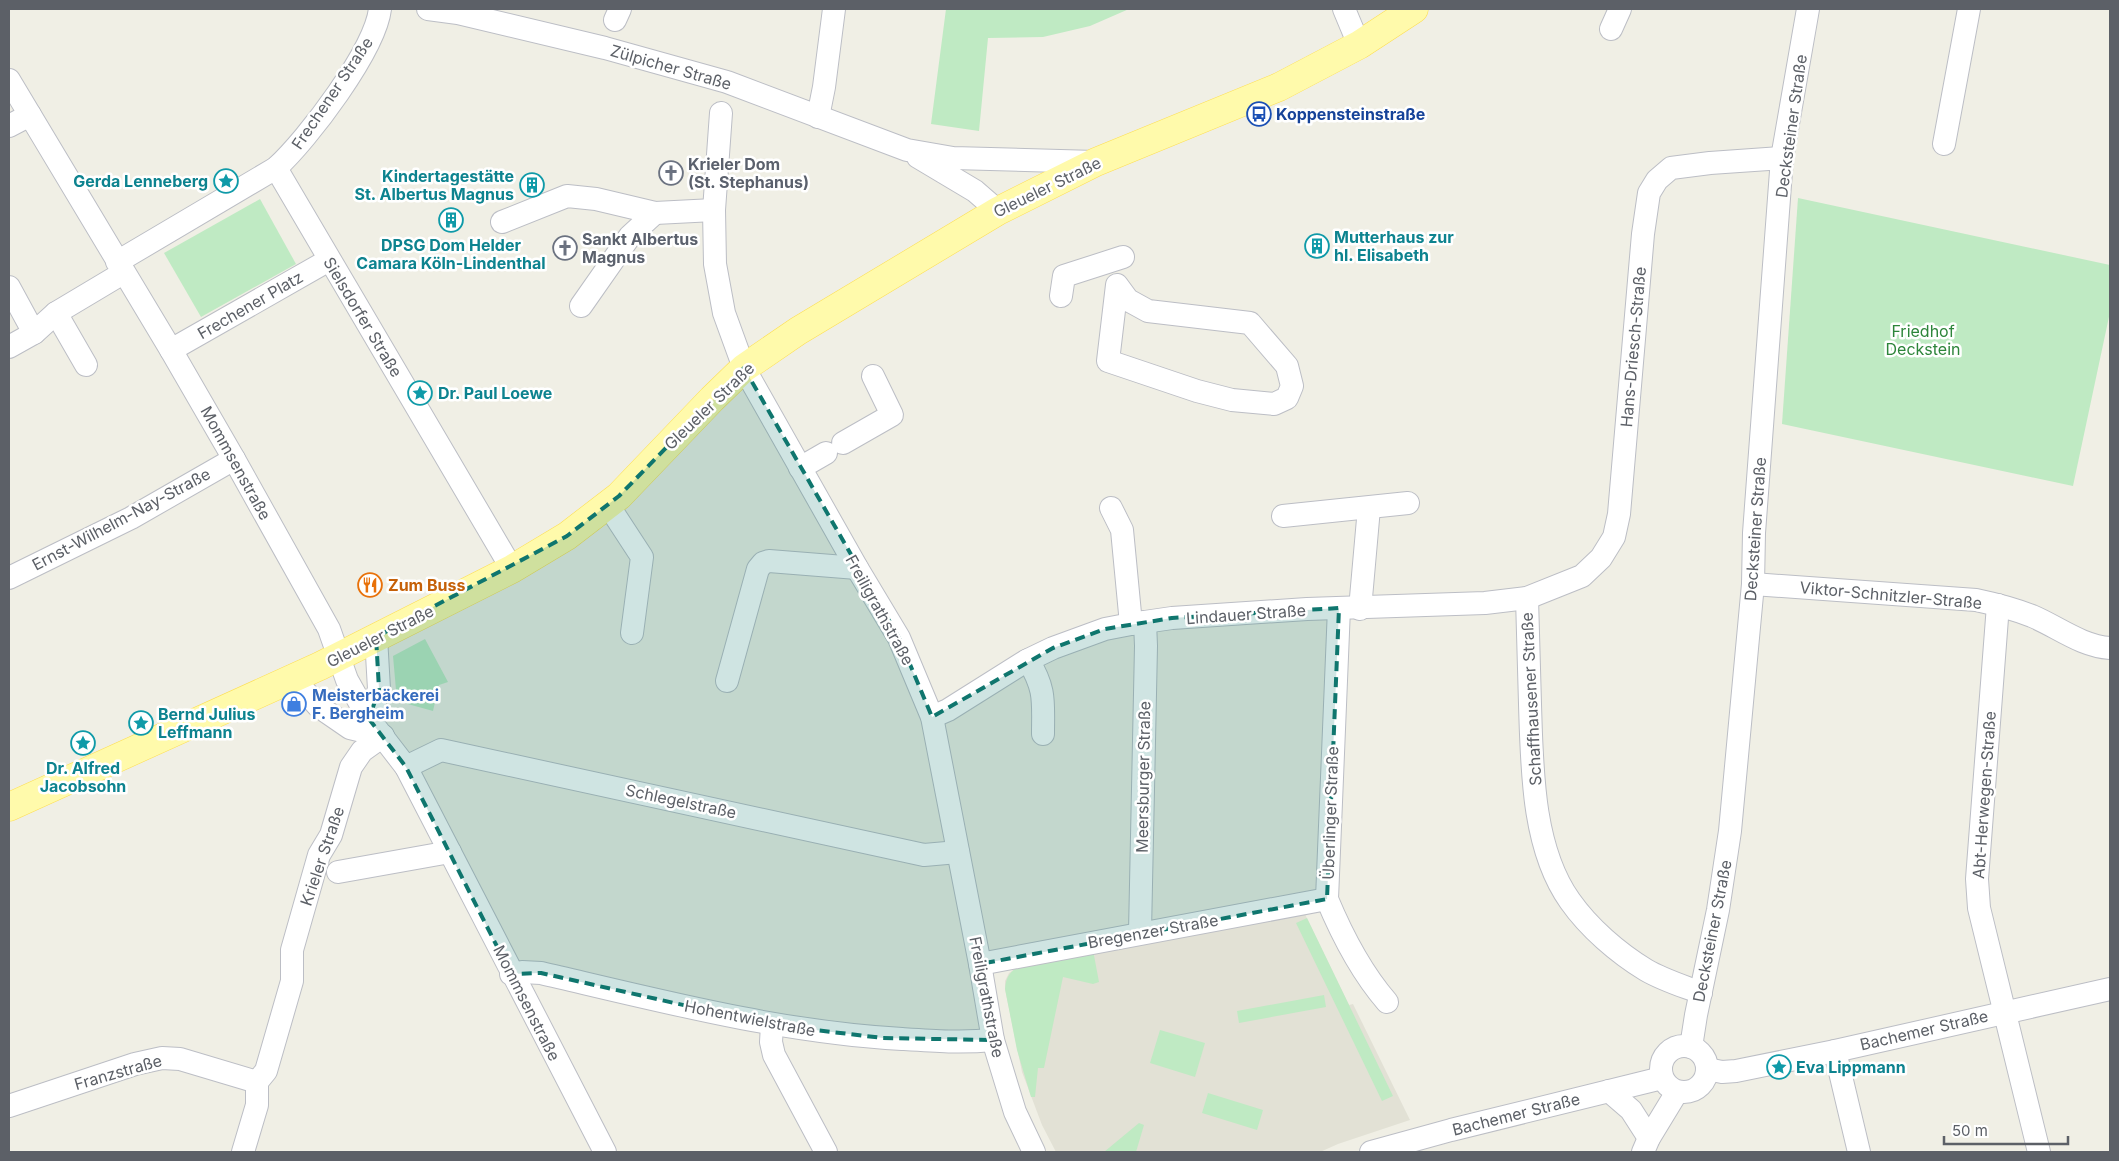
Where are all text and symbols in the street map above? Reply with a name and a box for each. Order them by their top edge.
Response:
street label: Frechener Straße [287,33,377,153]
street label: Zülpicher Straße [608,40,734,94]
street label: Decksteiner Straße [1771,53,1811,199]
bus stop icon: Koppensteinstraße [1246,101,1272,127]
place label: Koppensteinstraße [1276,104,1425,124]
street label: Gleueler Straße [990,152,1104,222]
place label: Krieler Dom (St. Stephanus) [688,154,809,192]
church icon: Krieler Dom (St. Stephanus) [658,160,684,186]
place label: Kindertagestätte St. Albertus Magnus [355,166,514,204]
place icon: Gerda Lenneberg [213,168,239,194]
place label: Gerda Lenneberg [73,171,208,191]
building icon: Kindertagestätte St. Albertus Magnus [519,172,545,198]
building icon: DPSG Dom Helder Camara Köln-Lindenthal [438,207,464,233]
place label: Mutterhaus zur hl. Elisabeth [1334,227,1454,265]
place label: Sankt Albertus Magnus [582,229,698,267]
building icon: Mutterhaus zur hl. Elisabeth [1304,233,1330,259]
place label: DPSG Dom Helder Camara Köln-Lindenthal [356,235,546,273]
church icon: Sankt Albertus Magnus [552,235,578,261]
street label: Sielsdorfer Straße [319,253,407,381]
street label: Hans-Driesch-Straße [1616,266,1650,428]
street label: Frechener Platz [194,267,306,343]
park label: Friedhof Deckstein [1886,321,1960,359]
street label: Gleueler Straße [660,358,758,454]
place icon: Dr. Paul Loewe [407,380,433,406]
place label: Dr. Paul Loewe [438,383,552,403]
street label: Mommsenstraße [196,403,276,523]
street label: Decksteiner Straße [1740,456,1770,602]
street label: Ernst-Wilhelm-Nay-Straße [28,463,214,575]
street label: Freiligrathstraße [841,551,919,669]
restaurant icon: Zum Buss [357,572,383,598]
place label: Zum Buss [388,575,465,595]
street label: Viktor-Schnitzler-Straße [1799,577,1983,613]
street label: Gleueler Straße [323,600,437,672]
street label: Lindauer Straße [1185,600,1307,628]
street label: Schaffhausener Straße [1516,612,1546,786]
place label: Meisterbäckerei F. Bergheim [312,685,439,723]
shop icon: Meisterbäckerei F. Bergheim [281,691,307,717]
street label: Meersburger Straße [1132,701,1154,853]
place label: Bernd Julius Leffmann [158,704,256,742]
place icon: Bernd Julius Leffmann [128,710,154,736]
street label: Abt-Herwegen-Straße [1968,710,2000,880]
place icon: Dr. Alfred Jacobsohn [70,730,96,756]
street label: Überlinger Straße [1318,746,1342,880]
place label: Dr. Alfred Jacobsohn [40,758,126,796]
street label: Schlegelstraße [624,779,738,823]
street label: Krieler Straße [296,804,348,908]
street label: Decksteiner Straße [1688,858,1736,1004]
street label: Bregenzer Straße [1086,910,1220,952]
street label: Freiligrathstraße [965,935,1009,1059]
street label: Mommsenstraße [489,942,565,1064]
street label: Hohentwielstraße [683,995,817,1041]
street label: Bachemer Straße [1858,1006,1990,1054]
street label: Franzstraße [72,1050,164,1094]
place icon: Eva Lippmann [1766,1054,1792,1080]
place label: Eva Lippmann [1796,1057,1906,1077]
street label: Bachemer Straße [1450,1088,1582,1140]
scale bar [1944,1114,2068,1146]
text: 50 m [1952,1121,1988,1140]

